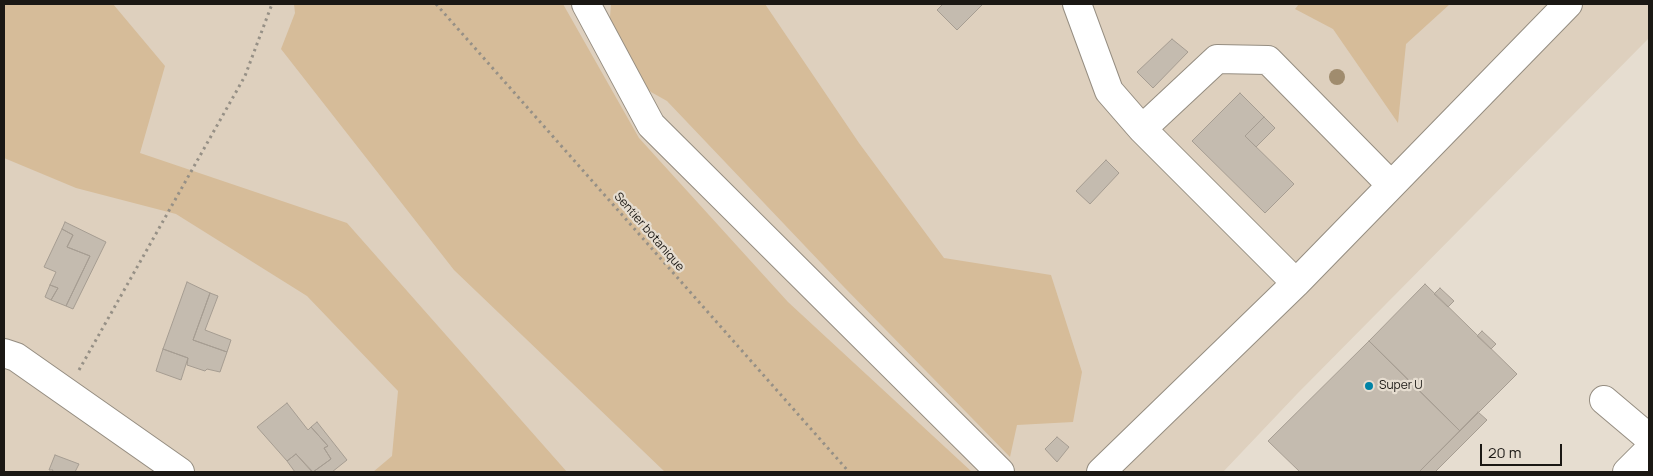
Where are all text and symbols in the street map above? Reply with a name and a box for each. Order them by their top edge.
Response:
street label: Sentier botanique [611,190,687,274]
place label: Super U [1379,379,1423,393]
marker: Super U [1363,380,1375,392]
scale bar [1483,434,1566,466]
text: 20 m [1488,442,1521,463]

